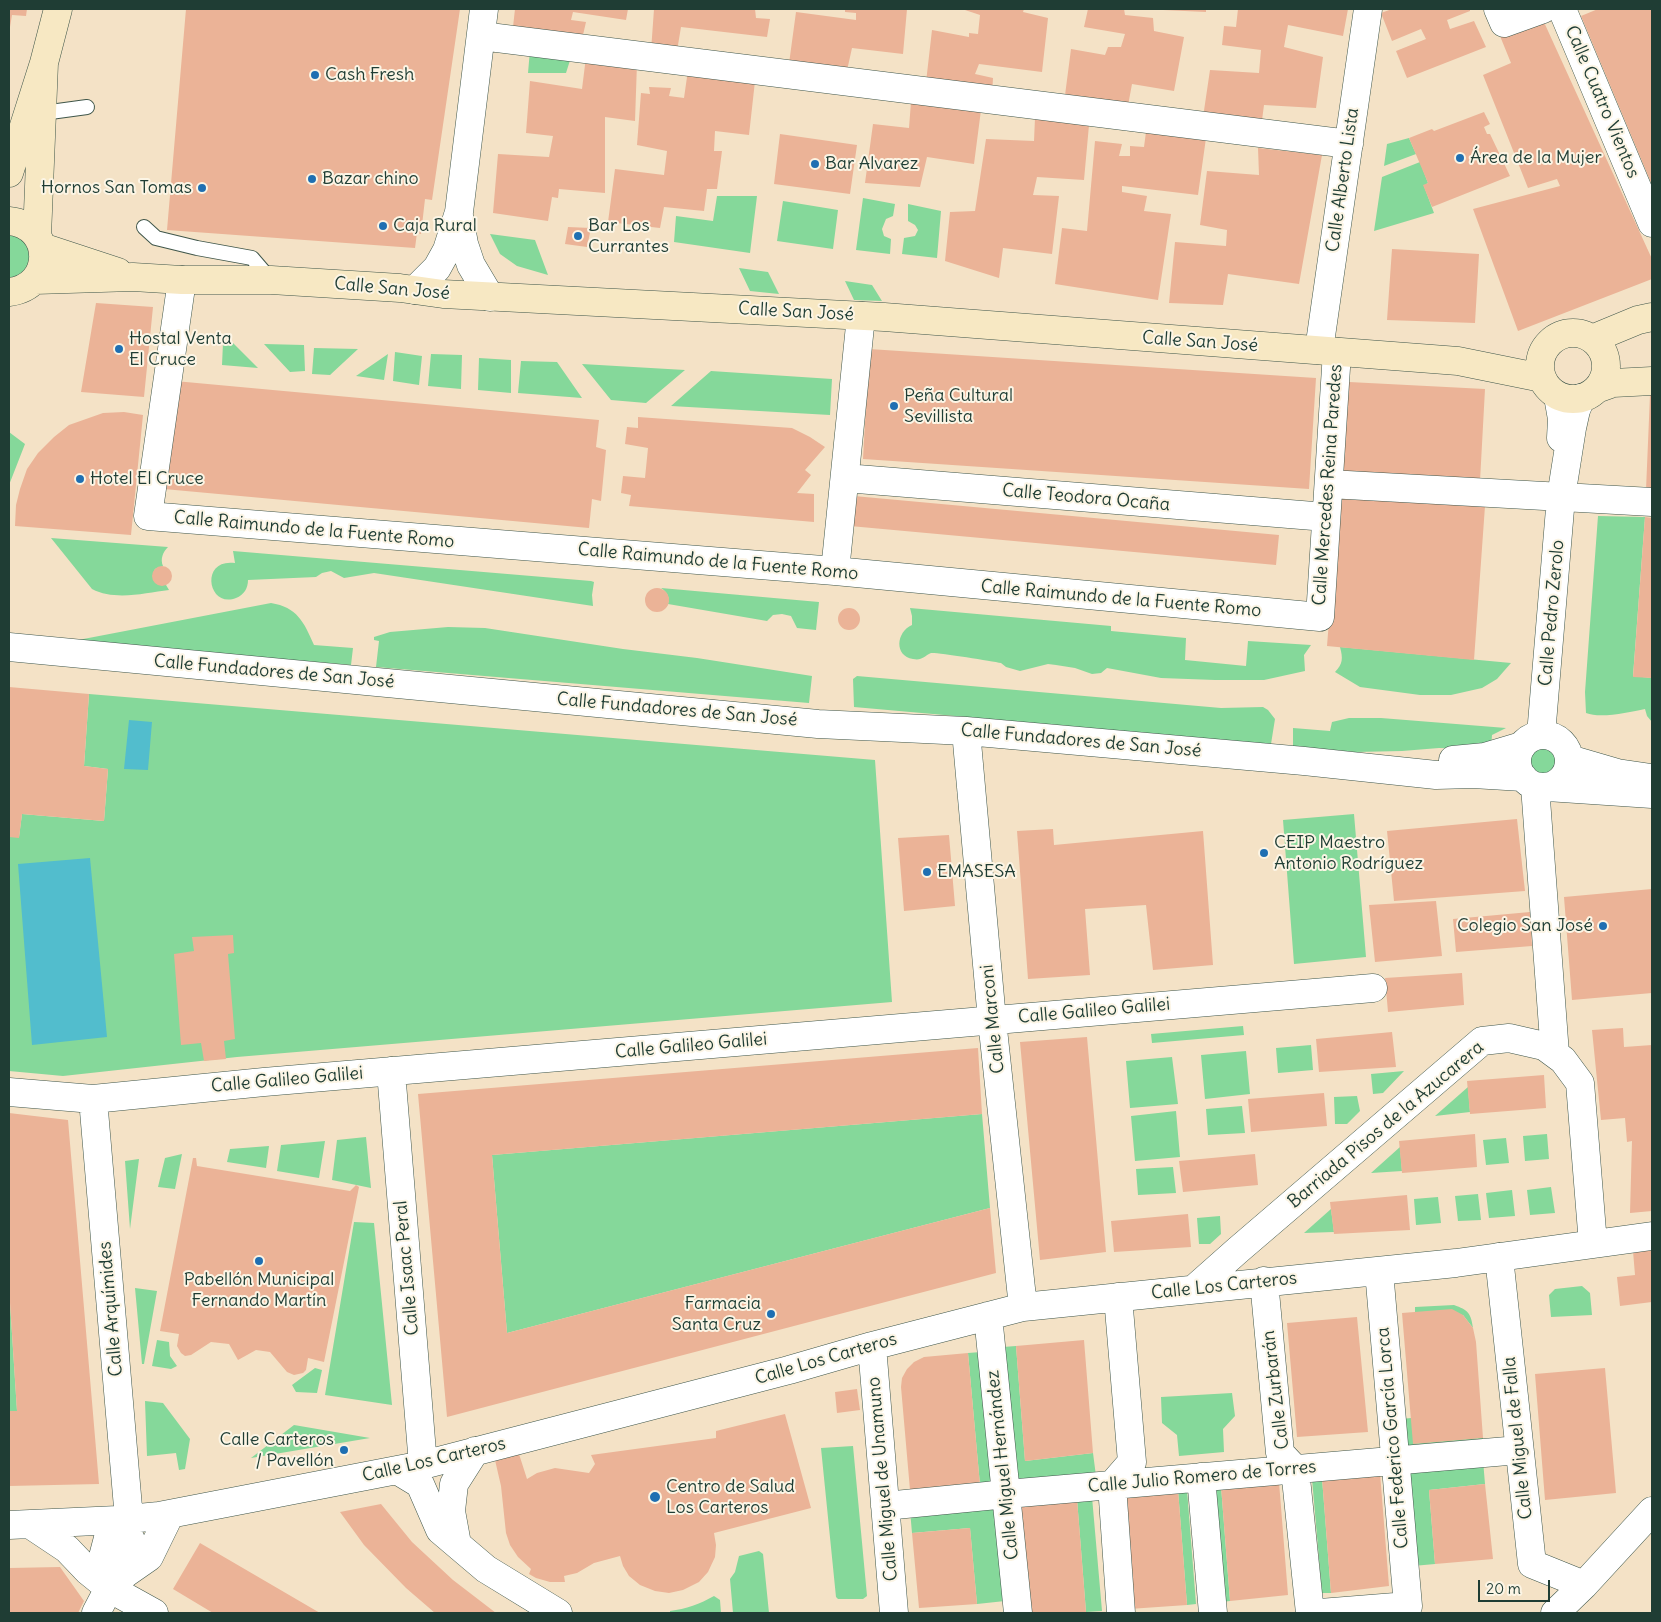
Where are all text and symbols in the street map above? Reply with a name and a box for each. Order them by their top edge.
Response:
street label: Calle Cuatro Vientos [1560,22,1644,182]
place label: Cash Fresh [325,64,414,86]
marker: Cash Fresh [309,69,321,81]
street label: Calle Alberto Lista [1322,106,1364,254]
place label: Área de la Mujer [1470,147,1602,169]
marker: Área de la Mujer [1454,152,1466,164]
place label: Bar Alvarez [825,153,918,175]
marker: Bar Alvarez [809,158,821,170]
place label: Bazar chino [322,168,419,190]
marker: Bazar chino [306,173,318,185]
place label: Hornos San Tomas [41,177,192,199]
marker: Hornos San Tomas [196,182,208,194]
place label: Caja Rural [393,215,477,237]
place label: Bar Los Currantes [588,215,669,258]
marker: Caja Rural [377,220,389,232]
marker: Bar Los Currantes [572,230,584,242]
street label: Calle San José [333,273,451,305]
street label: Calle San José [737,298,855,326]
street label: Calle San José [1141,327,1259,357]
place label: Hostal Venta El Cruce [129,328,232,370]
marker: Hostal Venta El Cruce [113,343,125,355]
street label: Calle Mercedes Reina Paredes [1309,364,1347,606]
place label: Peña Cultural Sevillista [904,385,1013,428]
marker: Peña Cultural Sevillista [888,400,900,412]
place label: Hotel El Cruce [90,468,204,490]
marker: Hotel El Cruce [74,473,86,485]
street label: Calle Teodora Ocaña [1001,480,1171,516]
street label: Calle Raimundo de la Fuente Romo [173,507,455,553]
street label: Calle Raimundo de la Fuente Romo [577,539,859,585]
street label: Calle Pedro Zerolo [1535,539,1569,687]
street label: Calle Raimundo de la Fuente Romo [980,576,1262,622]
street label: Calle Fundadores de San José [153,651,395,693]
street label: Calle Fundadores de San José [556,689,798,731]
street label: Calle Fundadores de San José [960,720,1202,762]
place label: CEIP Maestro Antonio Rodríguez [1274,832,1423,874]
marker: CEIP Maestro Antonio Rodríguez [1258,847,1270,859]
place label: EMASESA [937,861,1016,883]
marker: EMASESA [921,866,933,878]
place label: Colegio San José [1457,915,1593,937]
marker: Colegio San José [1597,920,1609,932]
street label: Calle Marconi [977,963,1009,1075]
street label: Calle Galileo Galilei [1017,994,1171,1028]
street label: Calle Galileo Galilei [614,1029,768,1063]
street label: Barriada Pisos de la Azucarera [1284,1037,1488,1213]
street label: Calle Galileo Galilei [210,1063,364,1097]
street label: Calle Isaac Peral [390,1200,424,1336]
street label: Calle Arquímides [94,1241,128,1377]
marker: Pabellón Municipal Fernando Martín [253,1255,265,1267]
street label: Calle Los Carteros [1150,1268,1298,1304]
place label: Pabellón Municipal Fernando Martín [184,1269,334,1312]
place label: Farmacia Santa Cruz [672,1293,761,1336]
marker: Farmacia Santa Cruz [765,1308,777,1320]
street label: Calle Federico García Lorca [1373,1326,1413,1550]
street label: Calle Los Carteros [753,1328,899,1390]
street label: Calle Zurbarán [1258,1329,1294,1451]
street label: Calle Miguel de Falla [1499,1356,1537,1520]
street label: Calle Miguel Hernández [982,1369,1024,1561]
street label: Calle Miguel de Unamuno [863,1376,903,1582]
place label: Calle Carteros / Pavellón [220,1429,334,1472]
street label: Calle Los Carteros [360,1433,508,1487]
marker: Calle Carteros / Pavellón [338,1444,350,1456]
street label: Calle Julio Romero de Torres [1087,1456,1317,1498]
place label: Centro de Salud Los Carteros [666,1476,795,1518]
marker: Centro de Salud Los Carteros [648,1490,662,1504]
scale bar [1481,1570,1554,1602]
text: 20 m [1486,1579,1521,1598]

